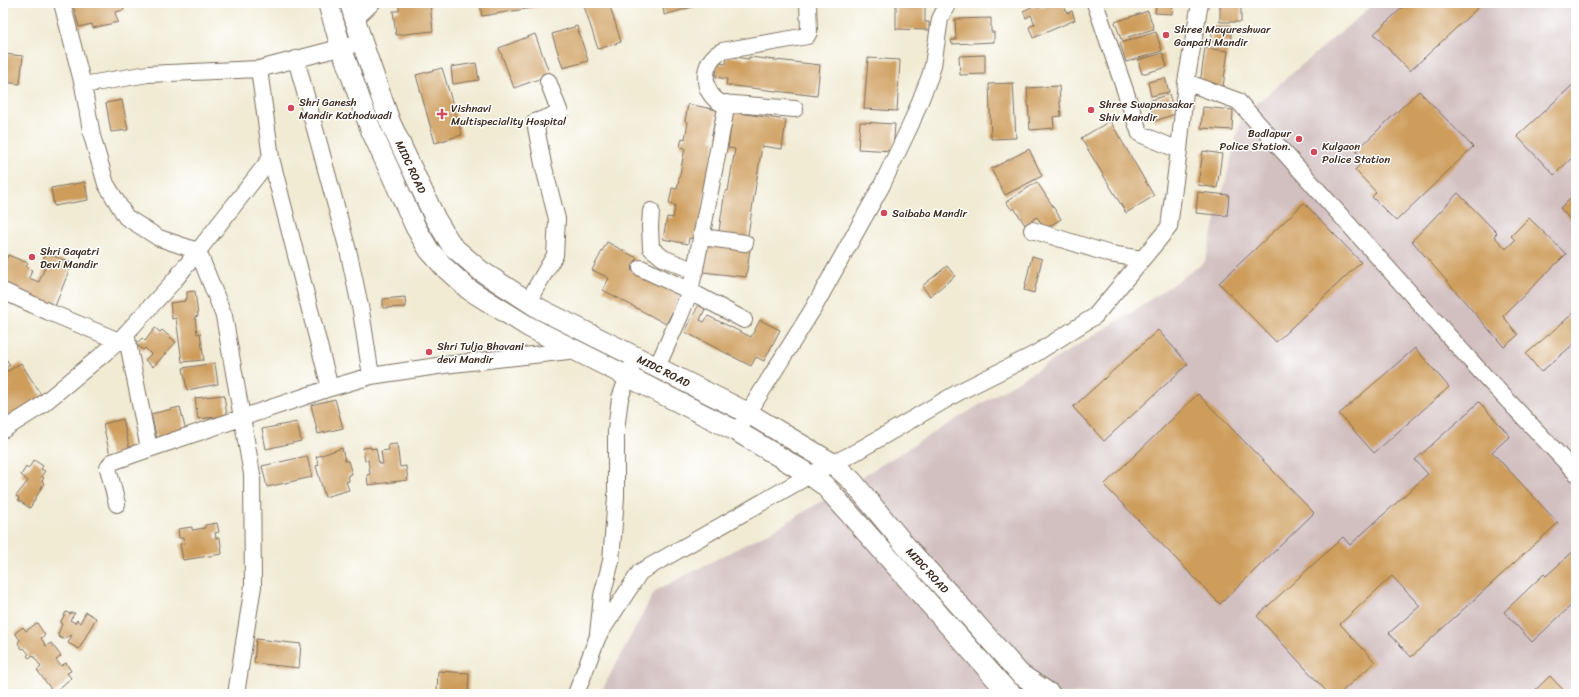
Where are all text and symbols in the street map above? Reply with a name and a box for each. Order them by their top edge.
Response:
place label: Shree Mayureshwar Ganpati Mandir [1174,20,1272,52]
marker: Shree Mayureshwar Ganpati Mandir [1161,30,1171,40]
place label: Shri Ganesh Mandir Kathodwadi [299,93,393,125]
place label: Shree Swapnasakar Shiv Mandir [1099,95,1195,127]
place label: Vishnavi Multispeciality Hospital [451,99,567,131]
marker: Shri Ganesh Mandir Kathodwadi [286,103,296,113]
marker: Shree Swapnasakar Shiv Mandir [1086,105,1096,115]
marker: Vishnavi Multispeciality Hospital [436,108,448,120]
place label: Badlapur Police Station. [1220,124,1292,156]
marker: Badlapur Police Station. [1294,134,1304,144]
street label: MIDC ROAD [390,137,432,197]
place label: Kulgaon Police Station [1322,137,1390,169]
marker: Kulgaon Police Station [1309,147,1319,157]
place label: Saibaba Mandir [892,204,969,223]
marker: Saibaba Mandir [879,208,889,218]
place label: Shri Gayatri Devi Mandir [40,242,100,274]
marker: Shri Gayatri Devi Mandir [27,252,37,262]
place label: Shri Tulja Bhavani devi Mandir [437,337,525,369]
marker: Shri Tulja Bhavani devi Mandir [424,347,434,357]
street label: MIDC ROAD [634,350,694,392]
street label: MIDC ROAD [901,543,954,598]

